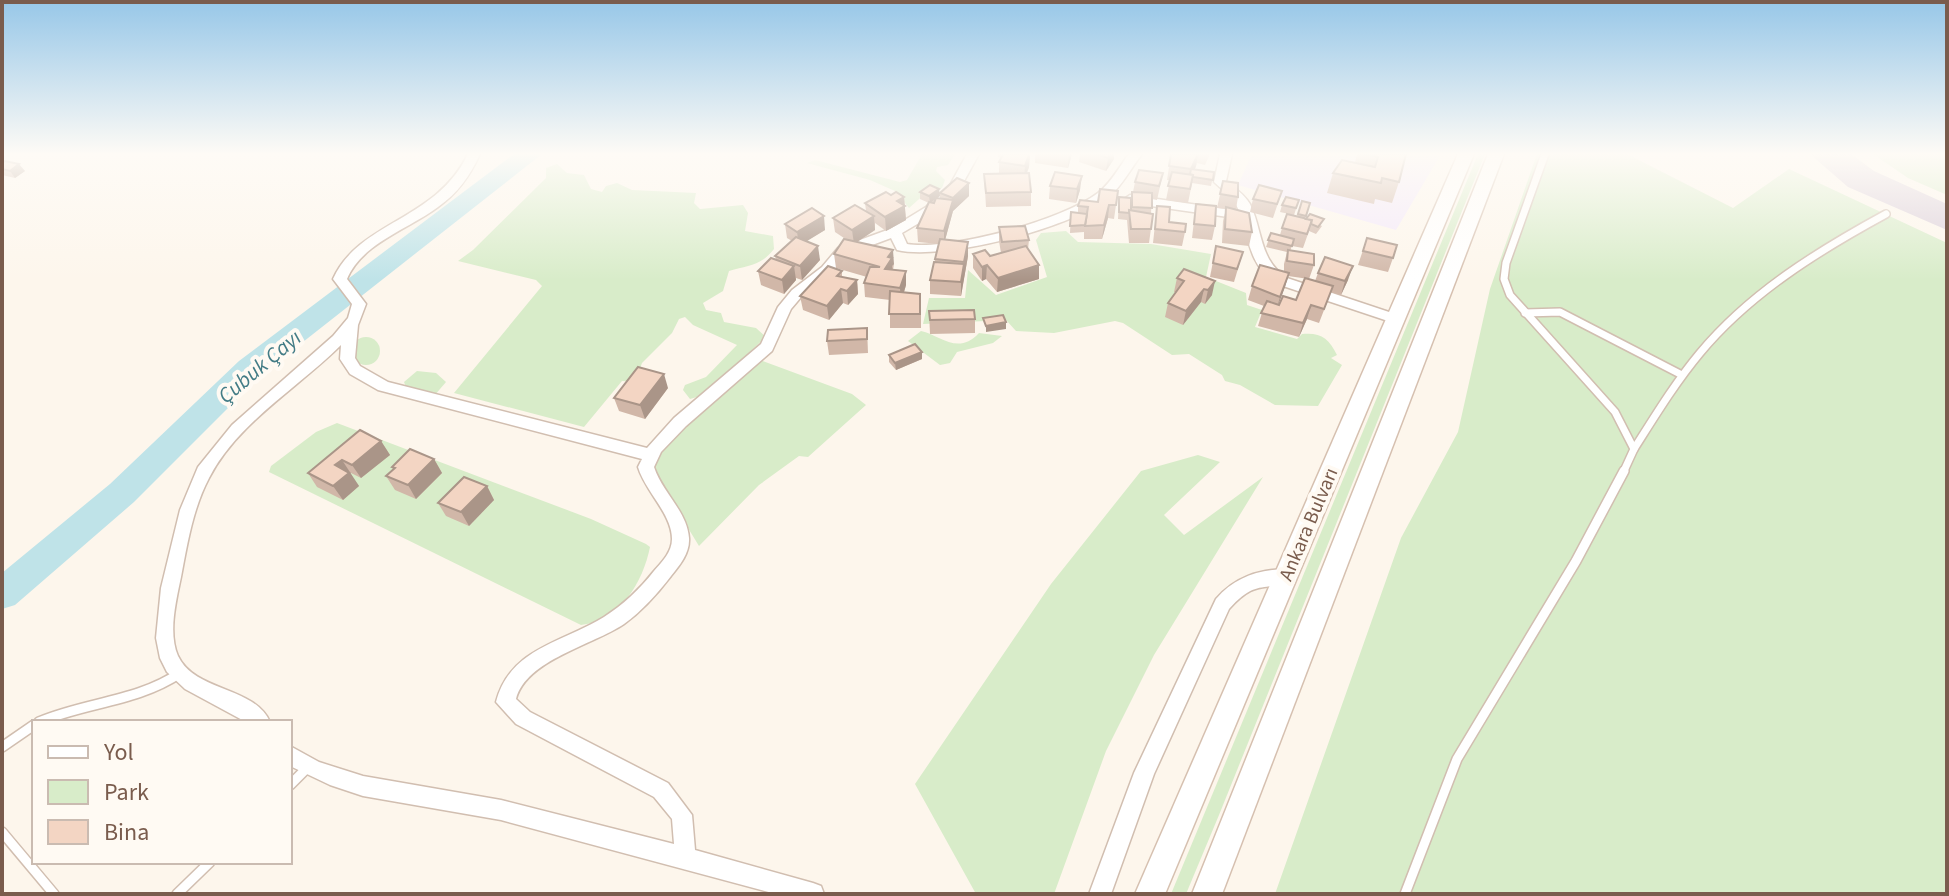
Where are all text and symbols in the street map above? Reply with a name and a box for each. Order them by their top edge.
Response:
water label: Çubuk Çayı [211,322,308,411]
street label: Ankara Bulvarı [1272,463,1345,585]
legend [32,720,292,864]
text: Yol [103,735,134,770]
text: Park [104,775,149,810]
text: Bina [104,815,149,850]

